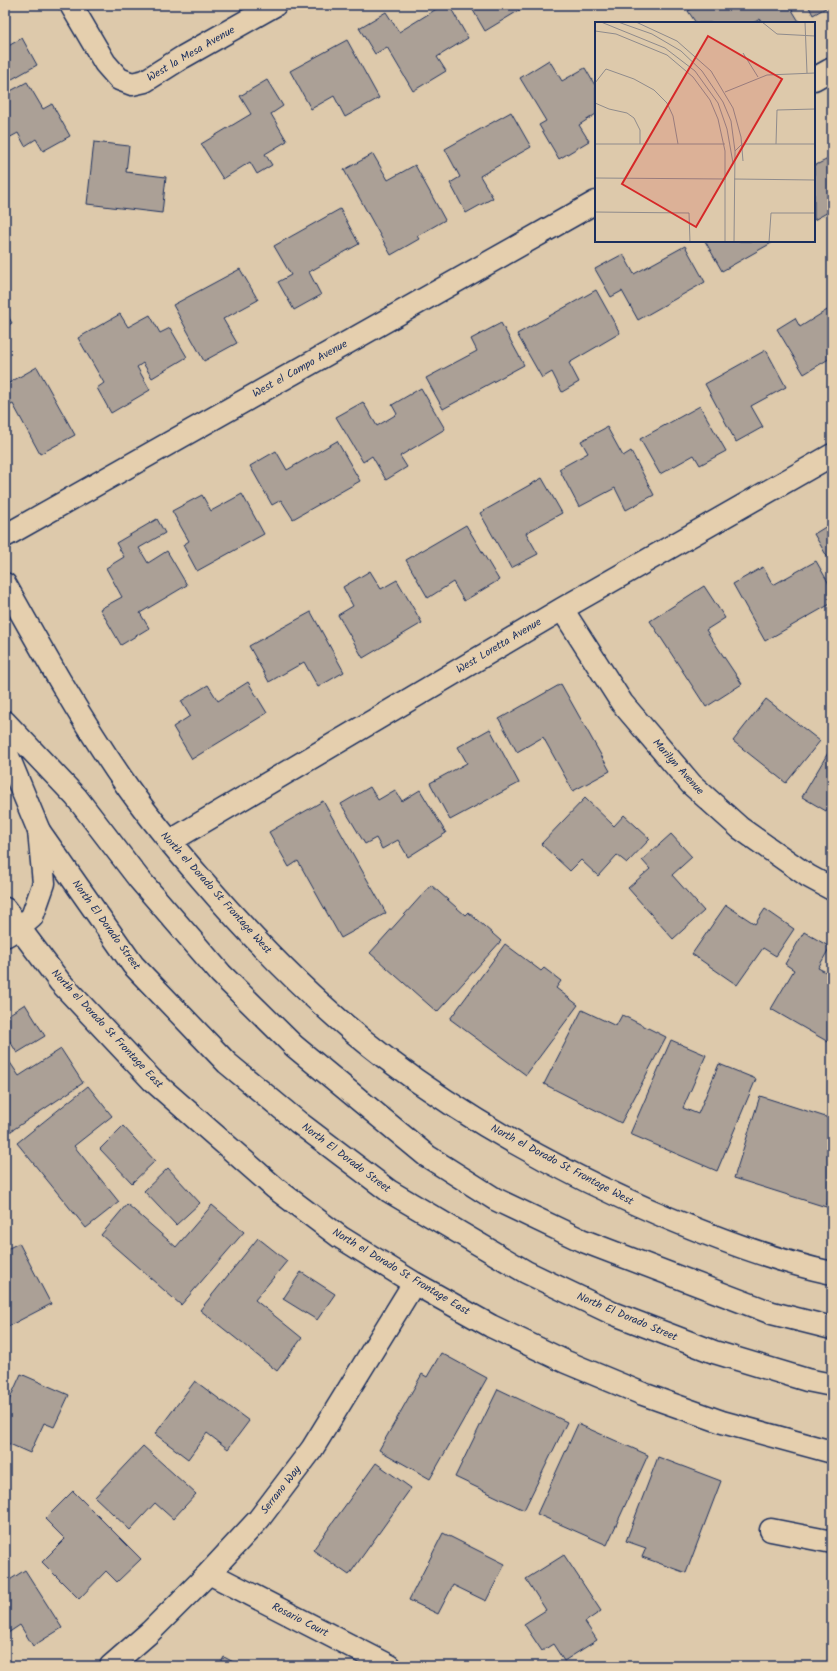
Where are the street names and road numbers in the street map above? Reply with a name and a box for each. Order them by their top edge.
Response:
street label: West la Mesa Avenue [143,21,239,87]
street label: West el Campo Avenue [249,335,351,403]
street label: West Loretta Avenue [453,613,545,679]
street label: Marilyn Avenue [648,735,708,799]
street label: North el Dorado St Frontage West [156,828,277,959]
street label: North El Dorado Street [67,876,145,975]
street label: North el Dorado St Frontage East [47,965,168,1093]
street label: North El Dorado Street [298,1118,395,1198]
street label: North el Dorado St Frontage West [487,1120,637,1211]
street label: North el Dorado St Frontage East [329,1224,474,1321]
street label: North El Dorado Street [574,1288,681,1347]
street label: Serrano Way [256,1461,306,1518]
street label: Rosario Court [268,1598,332,1642]

